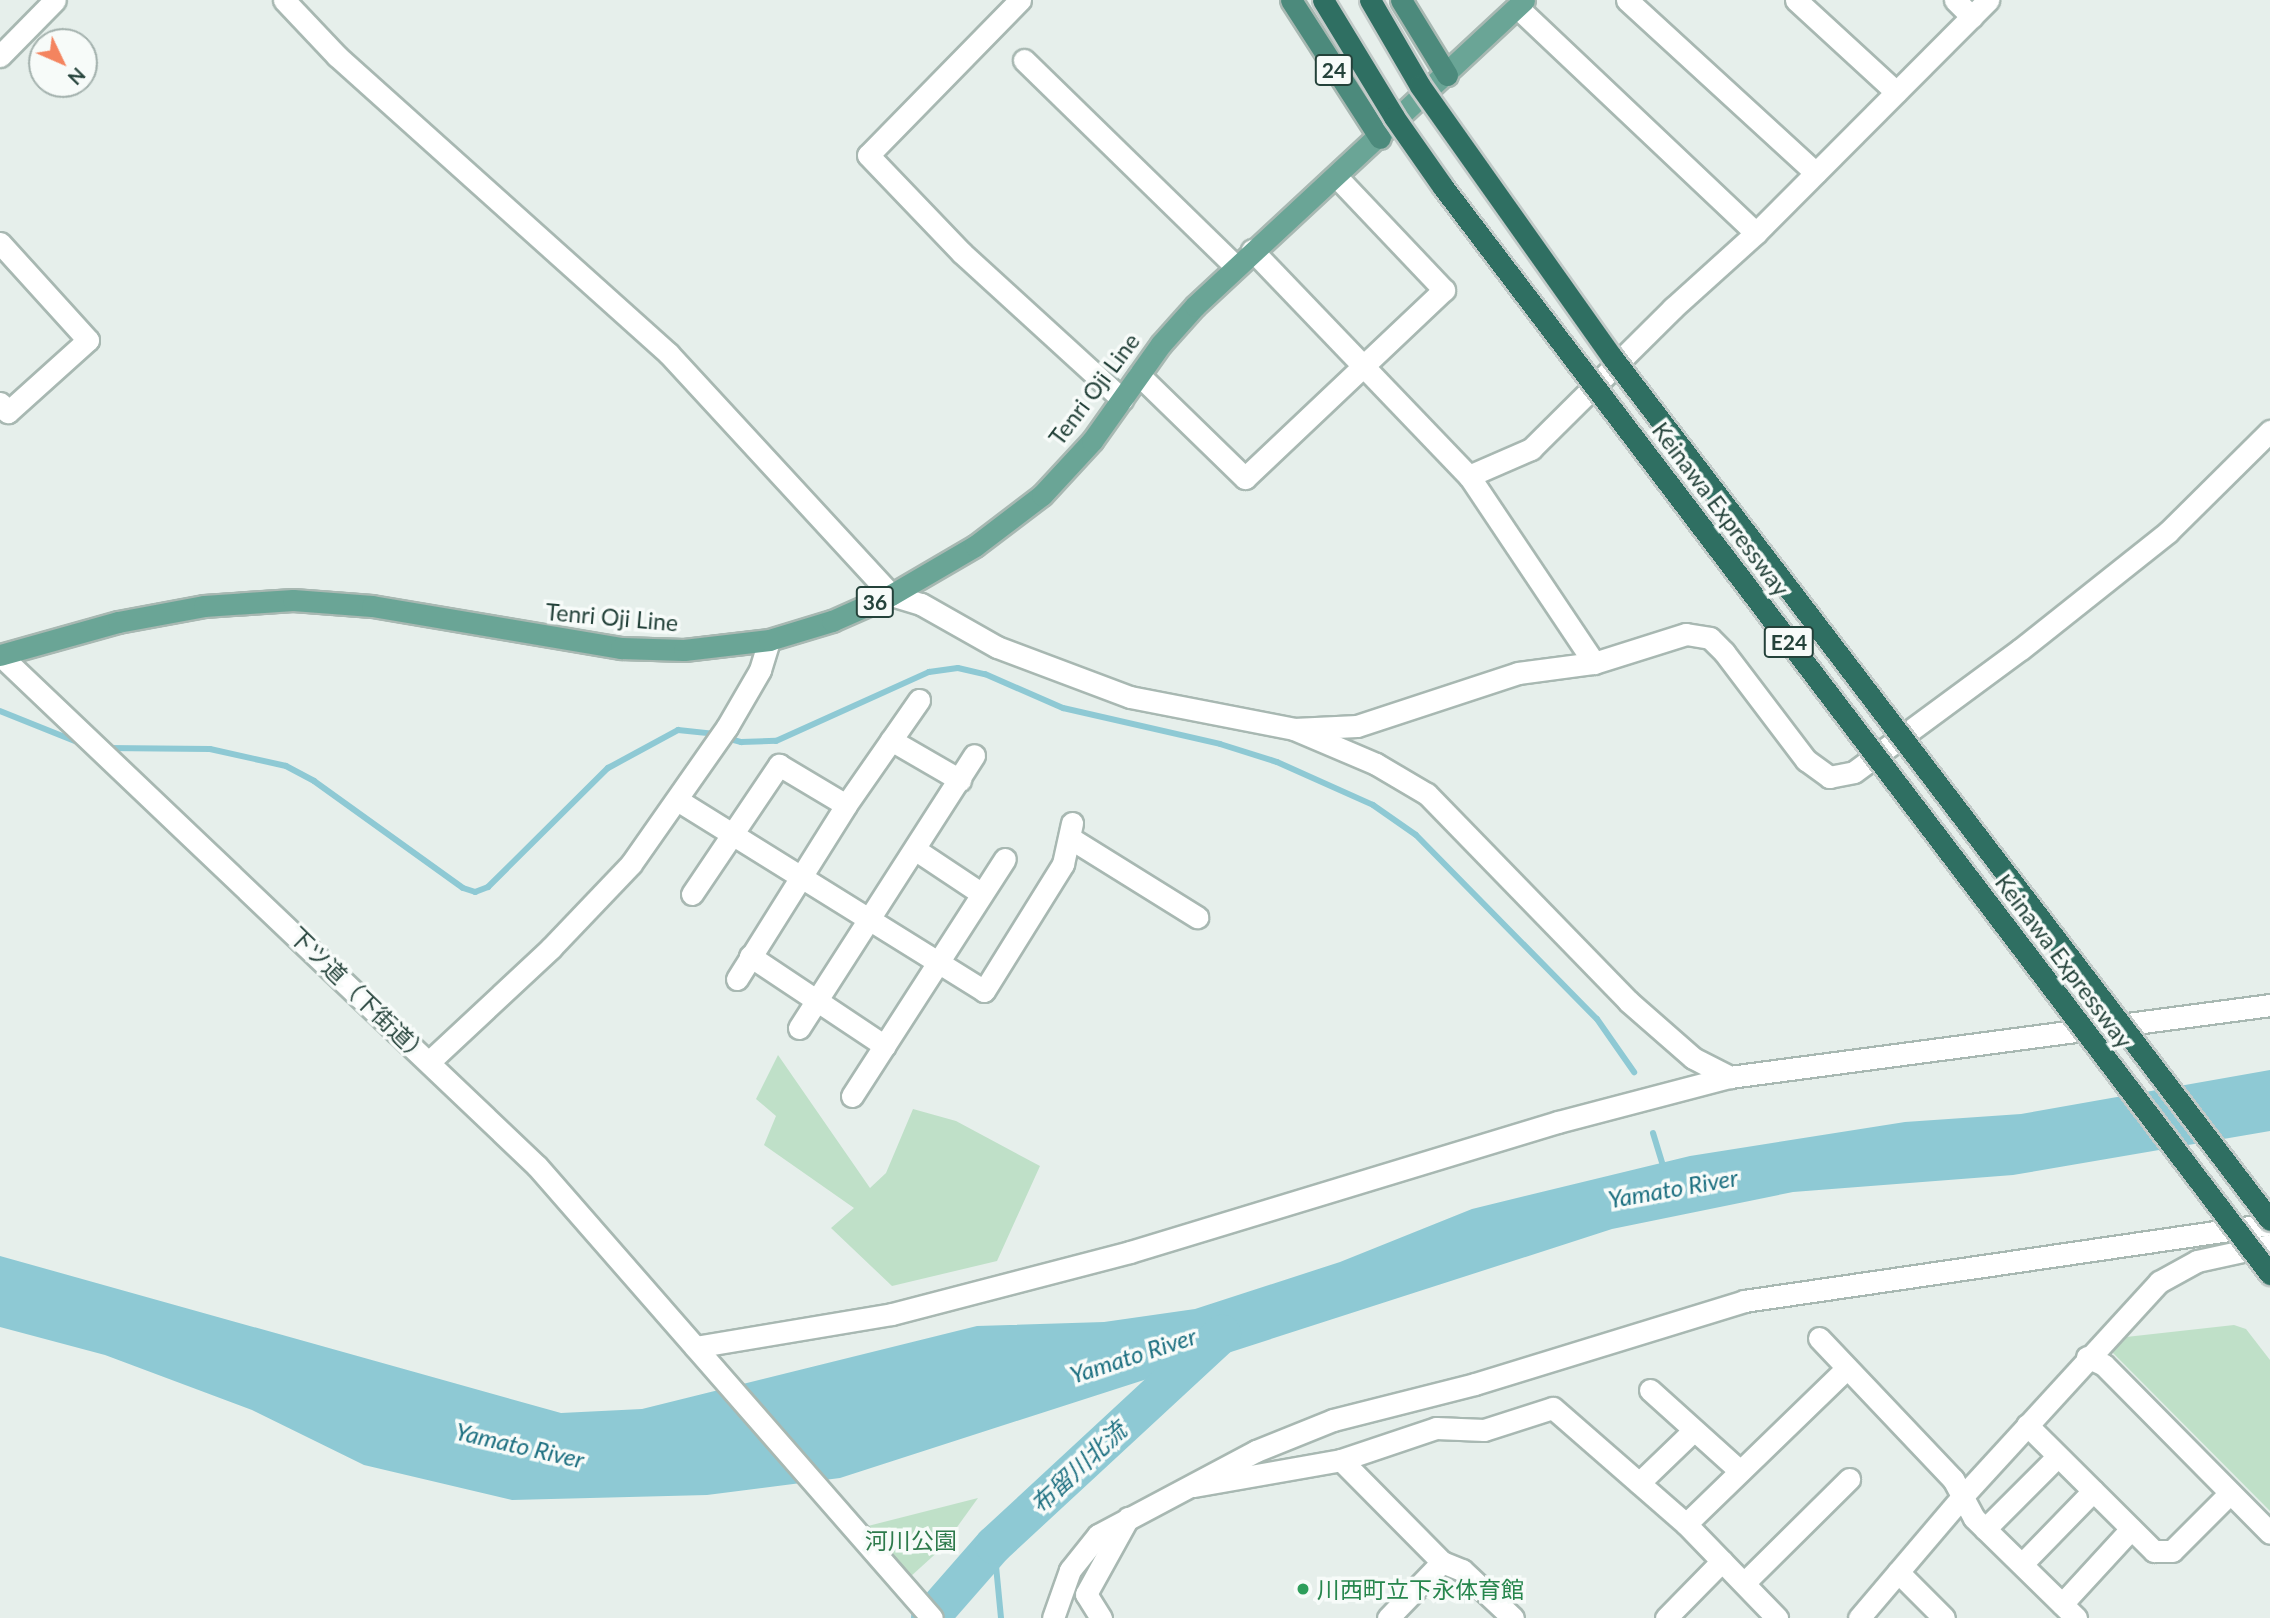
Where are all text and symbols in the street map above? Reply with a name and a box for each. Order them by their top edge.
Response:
north arrow [28,28,98,98]
road number: 24 [1315,52,1353,88]
text: N [64,63,90,90]
street label: Tenri Oji Line [1043,328,1145,450]
street label: Keinawa Expressway [1647,417,1795,601]
road number: 36 [856,584,894,620]
street label: Tenri Oji Line [545,597,679,637]
road number: E24 [1763,624,1815,660]
street label: Keinawa Expressway [1990,869,2138,1053]
street label: 下ツ道（下街道） [284,921,436,1069]
water label: Yamato River [1606,1162,1740,1214]
water label: Yamato River [1066,1321,1200,1389]
water label: Yamato River [453,1416,587,1474]
water label: 布留川北流 [1024,1416,1132,1518]
park label: 河川公園 [865,1526,957,1554]
place label: 川西町立下永体育館 [1317,1575,1524,1603]
marker: 川西町立下永体育館 [1295,1581,1311,1597]

